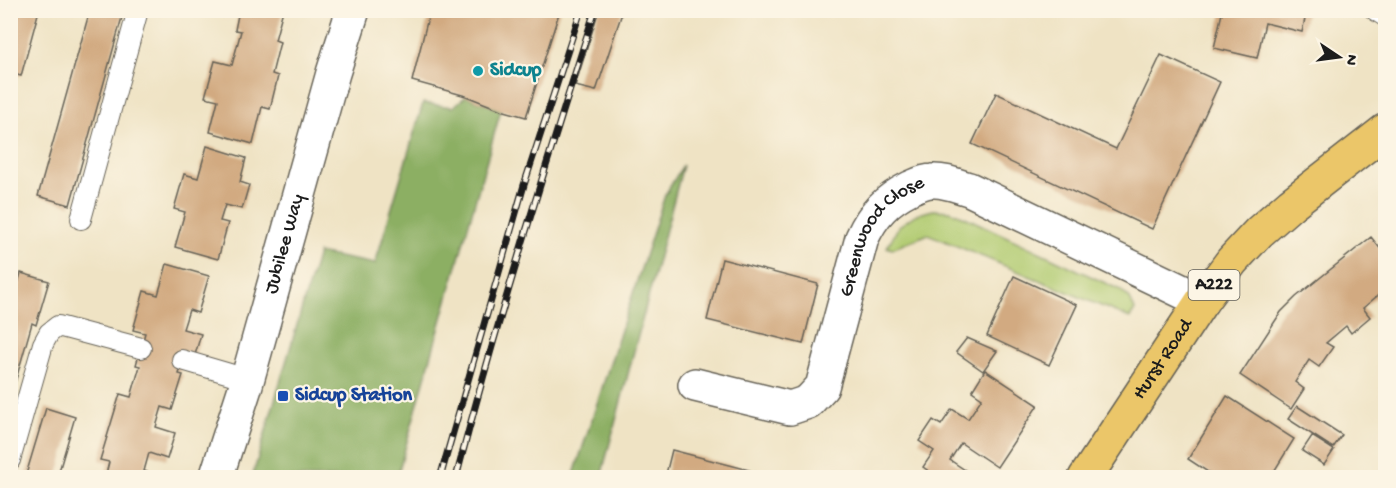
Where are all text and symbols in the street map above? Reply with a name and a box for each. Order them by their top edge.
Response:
north arrow [1309,27,1369,87]
text: N [1340,52,1361,67]
place label: Sidcup [490,60,542,83]
marker: Sidcup [471,64,485,78]
street label: Greenwood Close [835,171,928,299]
street label: Jubilee Way [260,191,310,297]
road number: A222 [1188,270,1240,300]
street label: Hurst Road [1128,313,1199,404]
place label: Sidcup Station [295,385,413,408]
marker: Sidcup Station [276,389,290,403]

